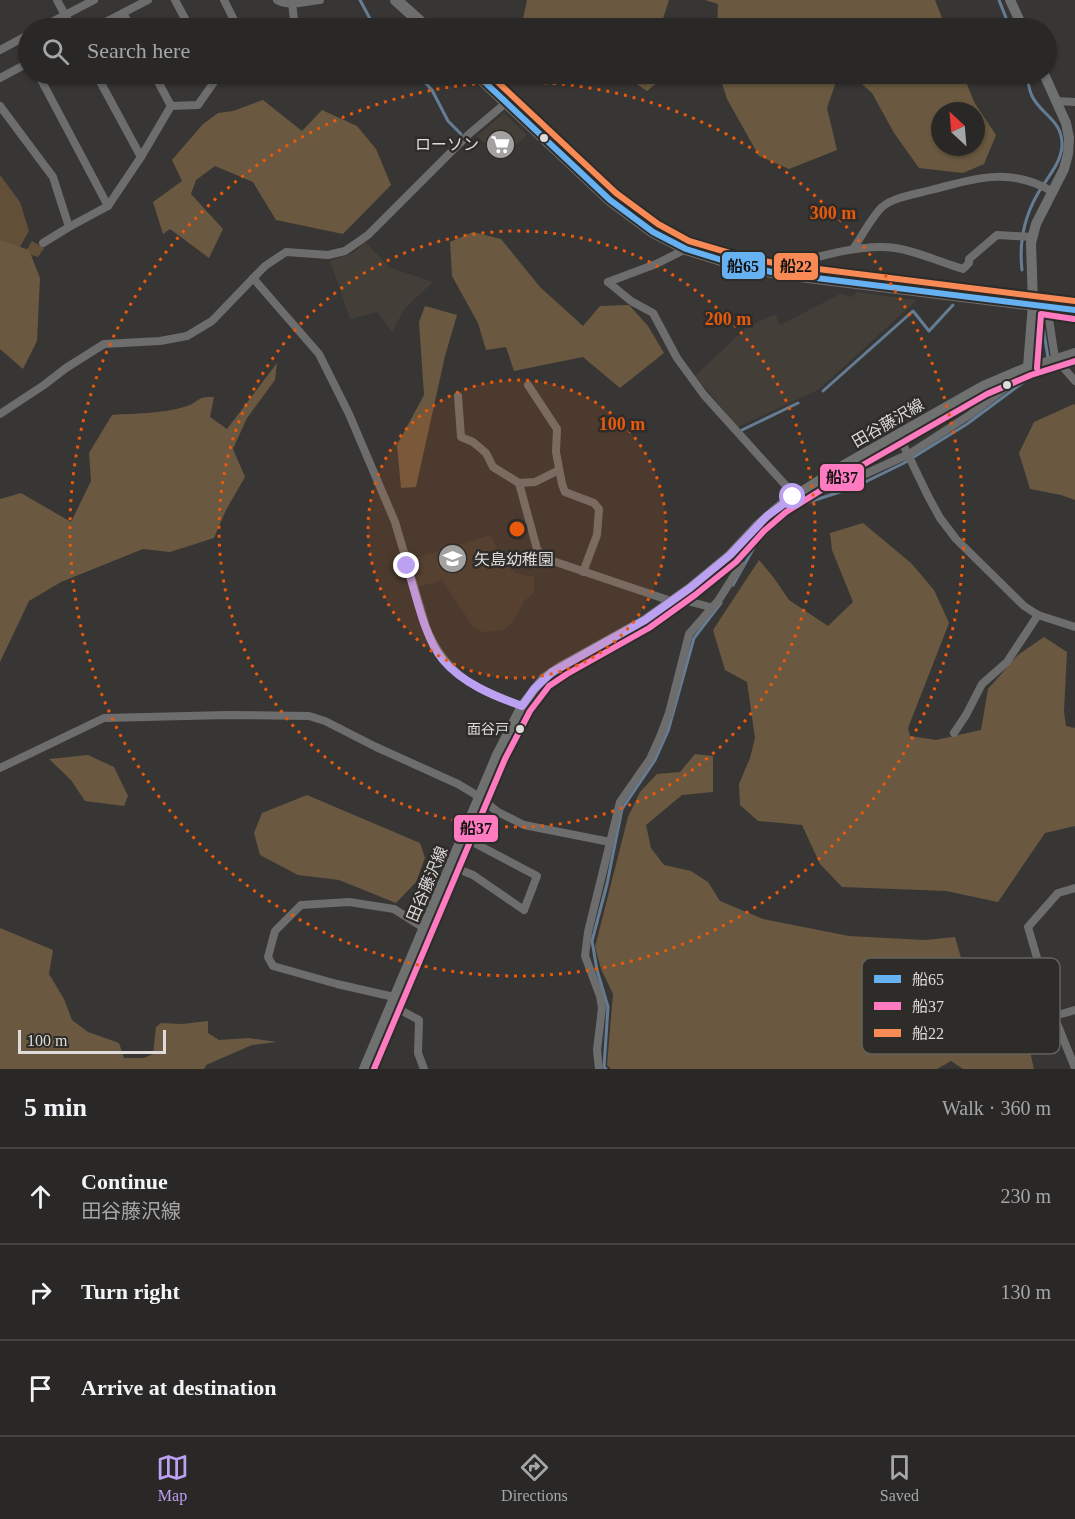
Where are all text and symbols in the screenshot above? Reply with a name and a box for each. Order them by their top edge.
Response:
search box [18,18,1057,84]
icon: search [39,35,72,68]
text: Search here [87,38,190,63]
north arrow [931,102,985,156]
supermarket icon: ローソン [484,128,516,160]
unlabelled marker [538,132,550,144]
place label: ローソン [415,136,479,153]
text: 300 m [810,203,856,223]
line badge: 船65 [721,251,766,280]
line badge: 船22 [773,252,819,281]
text: 船65 [727,258,759,275]
text: 船22 [780,258,812,275]
text: 200 m [705,309,751,329]
unlabelled marker [1001,379,1013,391]
street label: 田谷藤沢線 [849,396,927,450]
text: 100 m [599,414,645,434]
line badge: 船37 [819,463,865,492]
text: 船37 [826,469,858,486]
route start [779,483,805,509]
centre of rings [507,519,527,539]
school or university icon: 矢島幼稚園 [437,543,469,575]
place label: 矢島幼稚園 [474,551,554,568]
route end [393,552,419,578]
place label: 面谷戸 [467,722,509,737]
marker: 面谷戸 [514,723,526,735]
line badge: 船37 [453,814,499,843]
text: 船37 [460,820,492,837]
street label: 田谷藤沢線 [404,844,450,924]
legend [862,958,1060,1054]
text: 船65 [912,971,944,988]
text: 船37 [912,998,944,1015]
text: 船22 [912,1025,944,1042]
scale bar [18,1027,166,1054]
text: 100 m [27,1032,67,1049]
text: 5 min [24,1093,87,1122]
text: Walk · 360 m [942,1097,1051,1119]
text: Continue [81,1169,168,1194]
icon: ahead [24,1180,57,1213]
text: 230 m [1000,1185,1051,1207]
text: 田谷藤沢線 [81,1200,181,1222]
icon: right [24,1276,57,1309]
text: Turn right [81,1279,180,1304]
text: 130 m [1000,1281,1051,1303]
icon: arrive [24,1372,57,1405]
text: Arrive at destination [81,1375,277,1400]
tab: Map [156,1451,189,1505]
tab: Directions [501,1451,568,1505]
tab: Saved [880,1451,919,1505]

